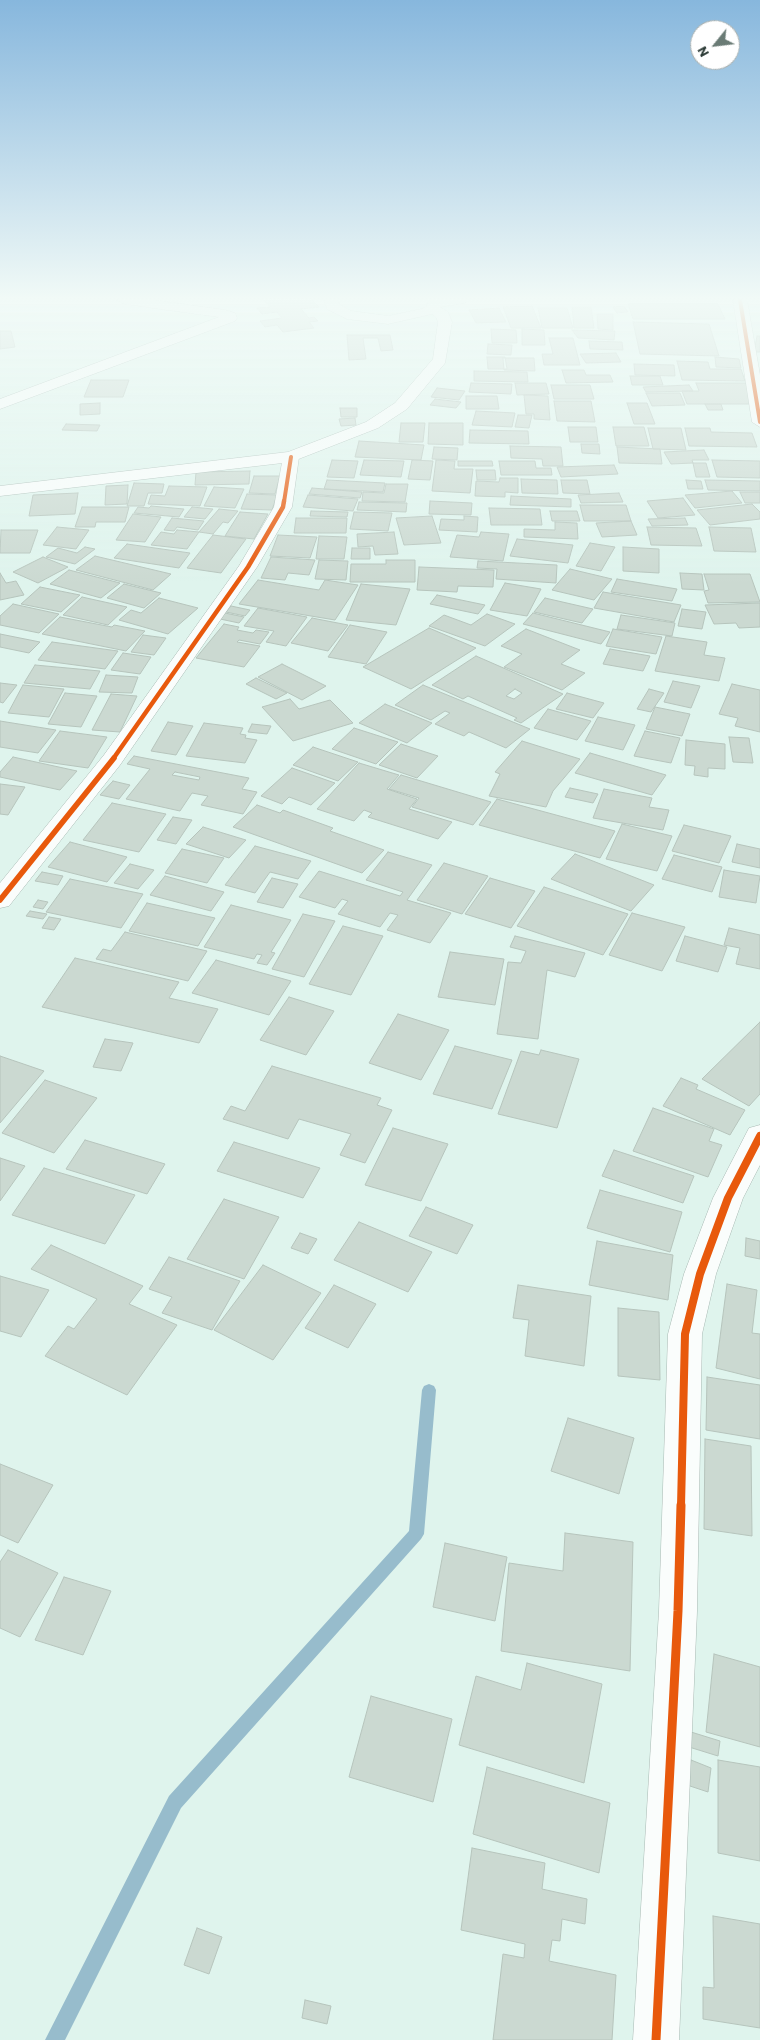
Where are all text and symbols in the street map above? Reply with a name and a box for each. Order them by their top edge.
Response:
north arrow [690,20,740,70]
text: N [693,44,712,60]

